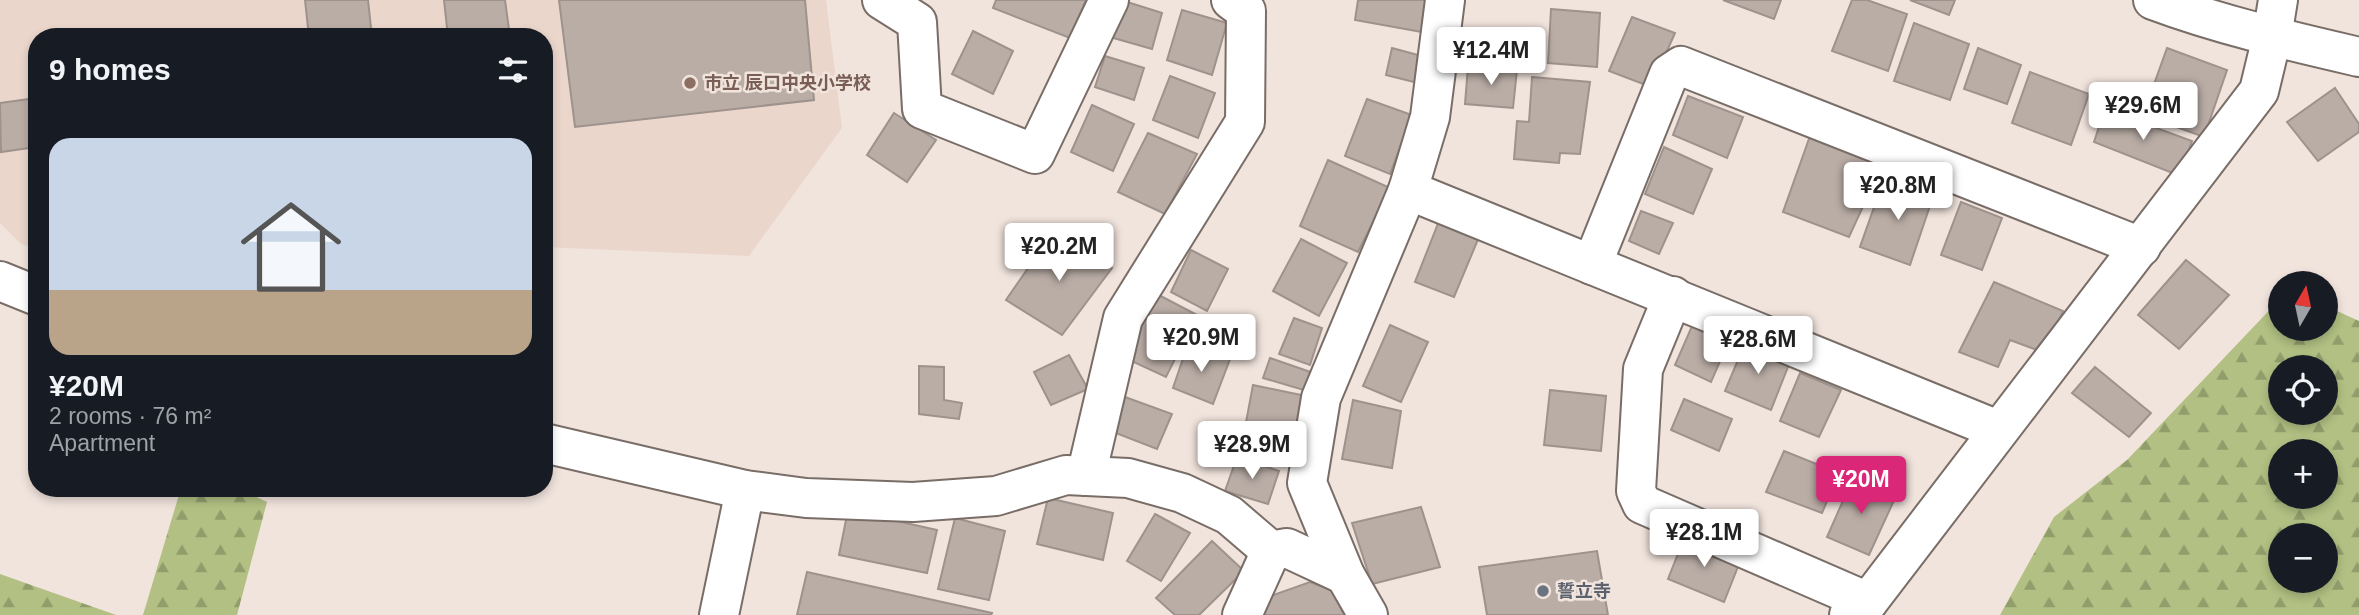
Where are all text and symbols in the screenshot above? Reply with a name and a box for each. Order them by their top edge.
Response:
pin: ¥12.4M [1434,28,1548,87]
text: ¥12.4M [1453,37,1529,63]
icon: filters [494,51,532,89]
text: 9 homes [49,53,171,86]
place label: 市立 辰口中央小学校 [704,73,871,93]
marker: 市立 辰口中央小学校 [682,75,698,91]
pin: ¥29.6M [2086,82,2200,142]
text: ¥29.6M [2105,92,2181,118]
pin: ¥20.8M [1841,162,1955,222]
text: ¥20.8M [1860,172,1936,198]
icon: home [228,184,354,310]
pin: ¥20.2M [1002,224,1116,283]
text: ¥20.2M [1021,233,1097,259]
north arrow [2268,271,2338,341]
map controls [2268,271,2338,593]
pin: ¥20.9M [1144,314,1258,374]
pin: ¥28.6M [1701,316,1815,376]
text: ¥20.9M [1163,324,1239,350]
text: ¥28.6M [1720,326,1796,352]
button: locate [2268,355,2338,425]
text: ¥20M [49,369,124,402]
text: 2 rooms · 76 m² [49,403,211,429]
pin: ¥28.9M [1195,421,1309,481]
text: Apartment [49,430,155,456]
text: ¥28.9M [1214,431,1290,457]
button: + [2268,439,2338,509]
pin: ¥20M [1820,456,1902,516]
text: ¥20M [1832,466,1890,492]
pin: ¥28.1M [1647,510,1761,569]
text: ¥28.1M [1666,519,1742,545]
button: − [2268,523,2338,593]
place label: 誓立寺 [1557,581,1611,601]
marker: 誓立寺 [1535,583,1551,599]

